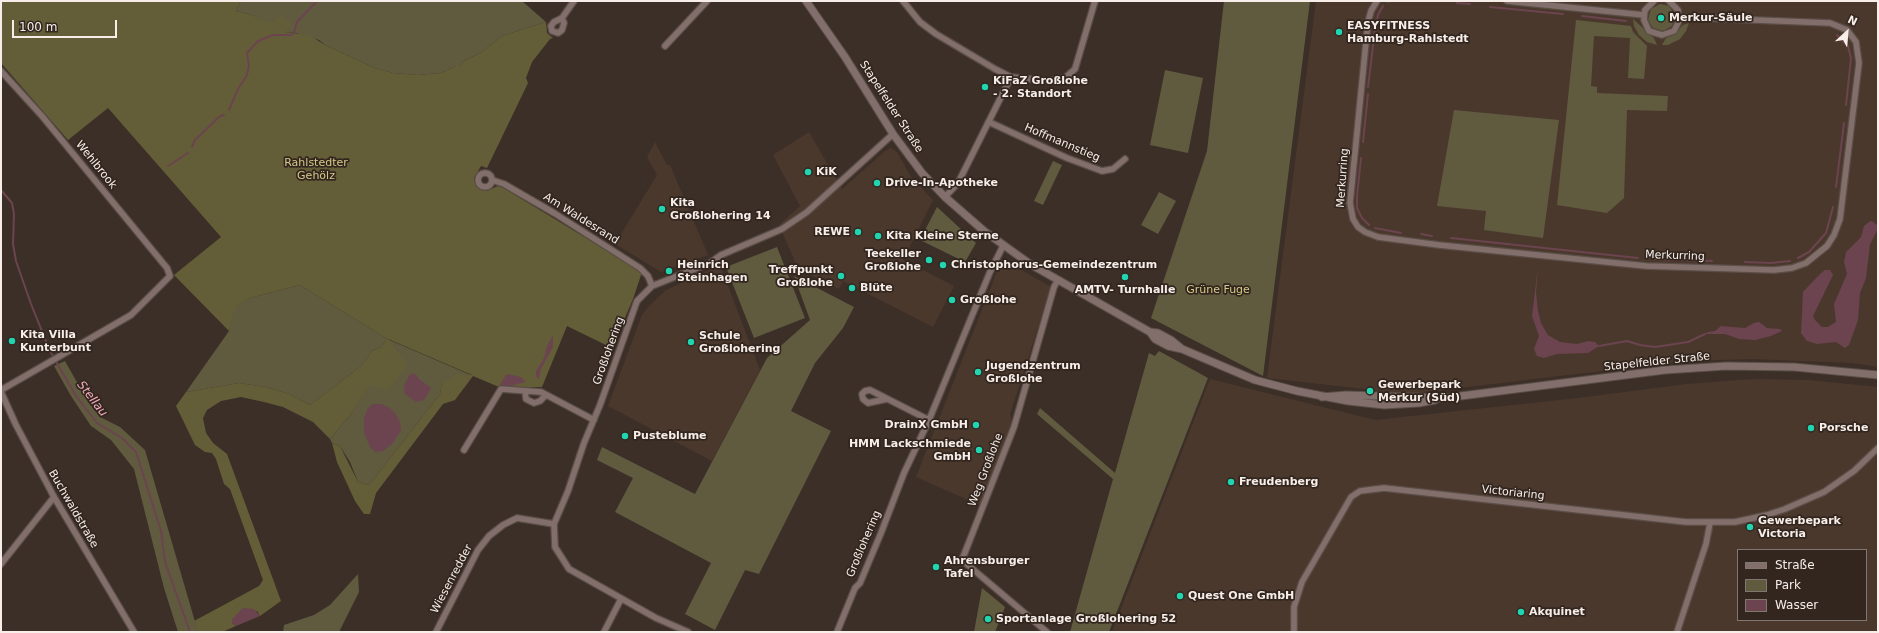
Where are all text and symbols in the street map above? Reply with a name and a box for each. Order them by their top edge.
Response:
place label: Merkur-Säule [1669,11,1752,25]
scale bar [14,12,119,38]
north arrow [1827,12,1867,52]
marker: Merkur-Säule [1656,13,1666,23]
text: N [1845,13,1859,29]
place label: EASYFITNESS Hamburg-Rahlstedt [1347,19,1469,45]
text: 100 m [19,20,57,34]
marker: EASYFITNESS Hamburg-Rahlstedt [1334,27,1344,37]
street label: Stapelfelder Straße [856,59,926,155]
place label: KiFaZ Großlohe - 2. Standort [993,74,1088,100]
marker: KiFaZ Großlohe - 2. Standort [980,82,990,92]
street label: Hoffmannstieg [1022,121,1102,165]
street label: Wehlbrook [73,138,119,192]
street label: Merkurring [1334,148,1352,208]
park label: Rahlstedter Gehölz [284,156,348,182]
place label: KiK [816,165,837,179]
marker: KiK [803,167,813,177]
place label: Drive-In-Apotheke [885,176,998,190]
marker: Drive-In-Apotheke [872,178,882,188]
street label: Am Waldesrand [541,191,621,247]
place label: Kita Großlohering 14 [670,196,771,222]
marker: Kita Großlohering 14 [657,204,667,214]
place label: REWE [814,225,850,239]
marker: REWE [853,227,863,237]
place label: Kita Kleine Sterne [886,229,999,243]
marker: Kita Kleine Sterne [873,231,883,241]
place label: Teekeller Großlohe [864,247,921,273]
street label: Merkurring [1645,248,1705,264]
marker: Teekeller Großlohe [924,255,934,265]
place label: Heinrich Steinhagen [677,258,748,284]
place label: Christophorus-Gemeindezentrum [951,258,1157,272]
marker: Christophorus-Gemeindezentrum [938,260,948,270]
place label: Treffpunkt Großlohe [769,263,833,289]
marker: Heinrich Steinhagen [664,266,674,276]
marker: Treffpunkt Großlohe [836,271,846,281]
marker: AMTV- Turnhalle [1120,272,1130,282]
place label: Blüte [860,281,893,295]
marker: Blüte [847,283,857,293]
place label: AMTV- Turnhalle [1075,283,1175,297]
park label: Grüne Fuge [1186,283,1250,297]
place label: Großlohe [960,293,1017,307]
marker: Großlohe [947,295,957,305]
street label: Großlohering [591,315,627,387]
place label: Kita Villa Kunterbunt [20,328,91,354]
place label: Schule Großlohering [699,329,780,355]
marker: Kita Villa Kunterbunt [7,336,17,346]
marker: Schule Großlohering [686,337,696,347]
street label: Stapelfelder Straße [1603,350,1711,374]
place label: Jugendzentrum Großlohe [986,359,1081,385]
marker: Jugendzentrum Großlohe [973,367,983,377]
water label: Stellau [74,378,110,420]
place label: Gewerbepark Merkur (Süd) [1378,378,1461,404]
marker: Gewerbepark Merkur (Süd) [1365,386,1375,396]
place label: DrainX GmbH [885,418,968,432]
marker: DrainX GmbH [971,420,981,430]
place label: Porsche [1819,421,1868,435]
marker: Porsche [1806,423,1816,433]
place label: Pusteblume [633,429,707,443]
marker: Pusteblume [620,431,630,441]
street label: Weg Großlohe [966,431,1006,509]
place label: HMM Lackschmiede GmbH [849,437,971,463]
marker: HMM Lackschmiede GmbH [974,445,984,455]
street label: Buchwaldstraße [45,467,101,551]
place label: Freudenberg [1239,475,1318,489]
marker: Freudenberg [1226,477,1236,487]
street label: Victoriaring [1481,483,1545,503]
street label: Großlohering [844,509,884,579]
place label: Gewerbepark Victoria [1758,514,1841,540]
marker: Gewerbepark Victoria [1745,522,1755,532]
street label: Wiesenredder [428,542,476,616]
legend [1737,549,1867,621]
place label: Ahrensburger Tafel [944,554,1029,580]
text: Straße [1775,558,1815,572]
marker: Ahrensburger Tafel [931,562,941,572]
text: Park [1775,578,1801,592]
place label: Quest One GmbH [1188,589,1294,603]
marker: Quest One GmbH [1175,591,1185,601]
text: Wasser [1775,598,1818,612]
place label: Akquinet [1529,605,1585,619]
marker: Akquinet [1516,607,1526,617]
place label: Sportanlage Großlohering 52 [996,612,1176,626]
marker: Sportanlage Großlohering 52 [983,614,993,624]

